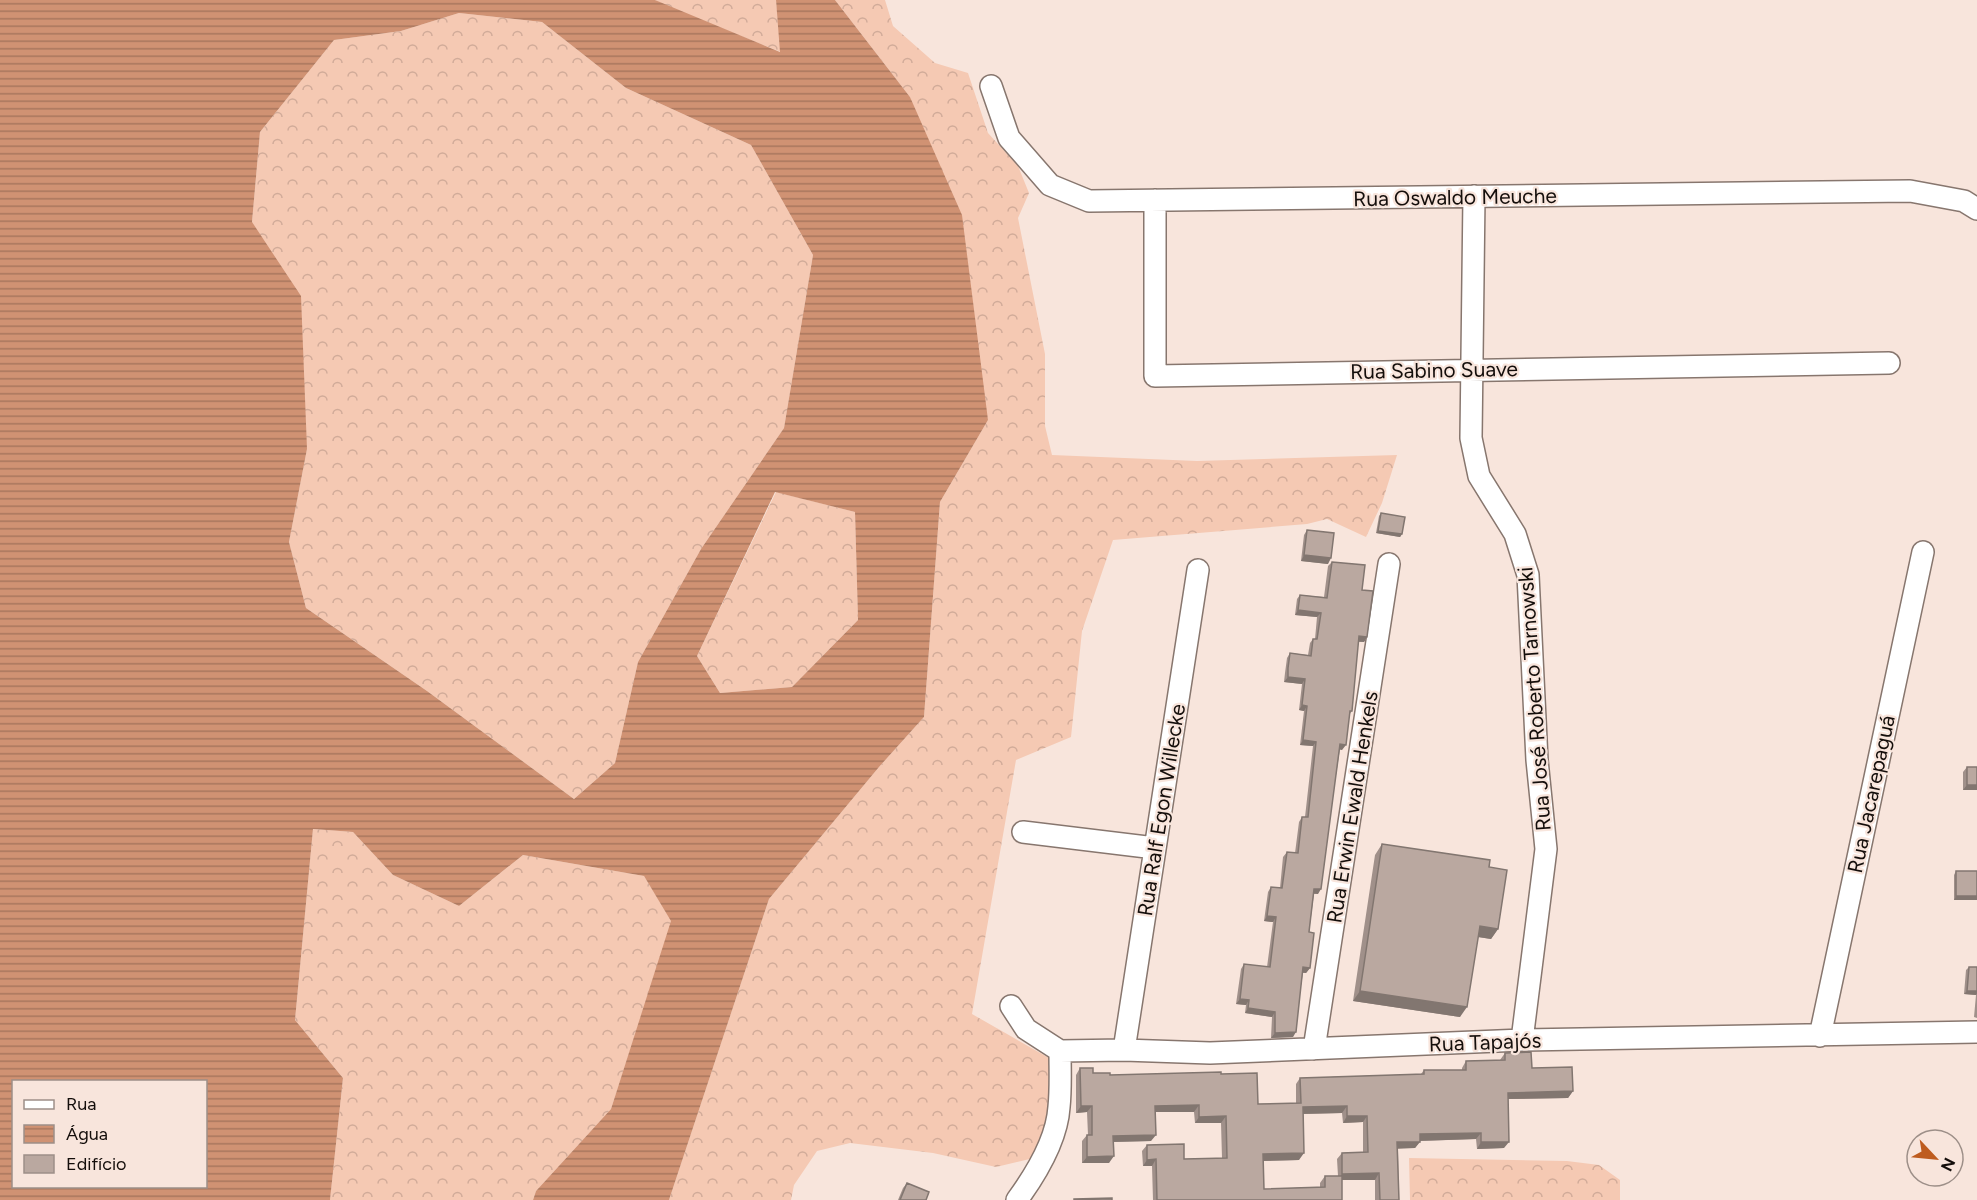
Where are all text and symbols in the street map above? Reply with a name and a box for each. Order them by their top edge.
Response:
street label: Rua Oswaldo Meuche [1353,183,1557,211]
street label: Rua Sabino Suave [1350,356,1518,384]
street label: Rua José Roberto Tarnowski [1512,566,1556,832]
street label: Rua Erwin Ewald Henkels [1321,689,1383,925]
street label: Rua Ralf Egon Willecke [1132,702,1190,918]
street label: Rua Jacarepaguá [1842,713,1900,875]
street label: Rua Tapajós [1428,1028,1542,1056]
legend [12,1080,207,1188]
text: Rua [66,1093,97,1115]
text: Água [66,1123,108,1145]
north arrow [1905,1128,1965,1188]
text: Edifício [66,1153,127,1175]
text: N [1937,1155,1959,1174]

